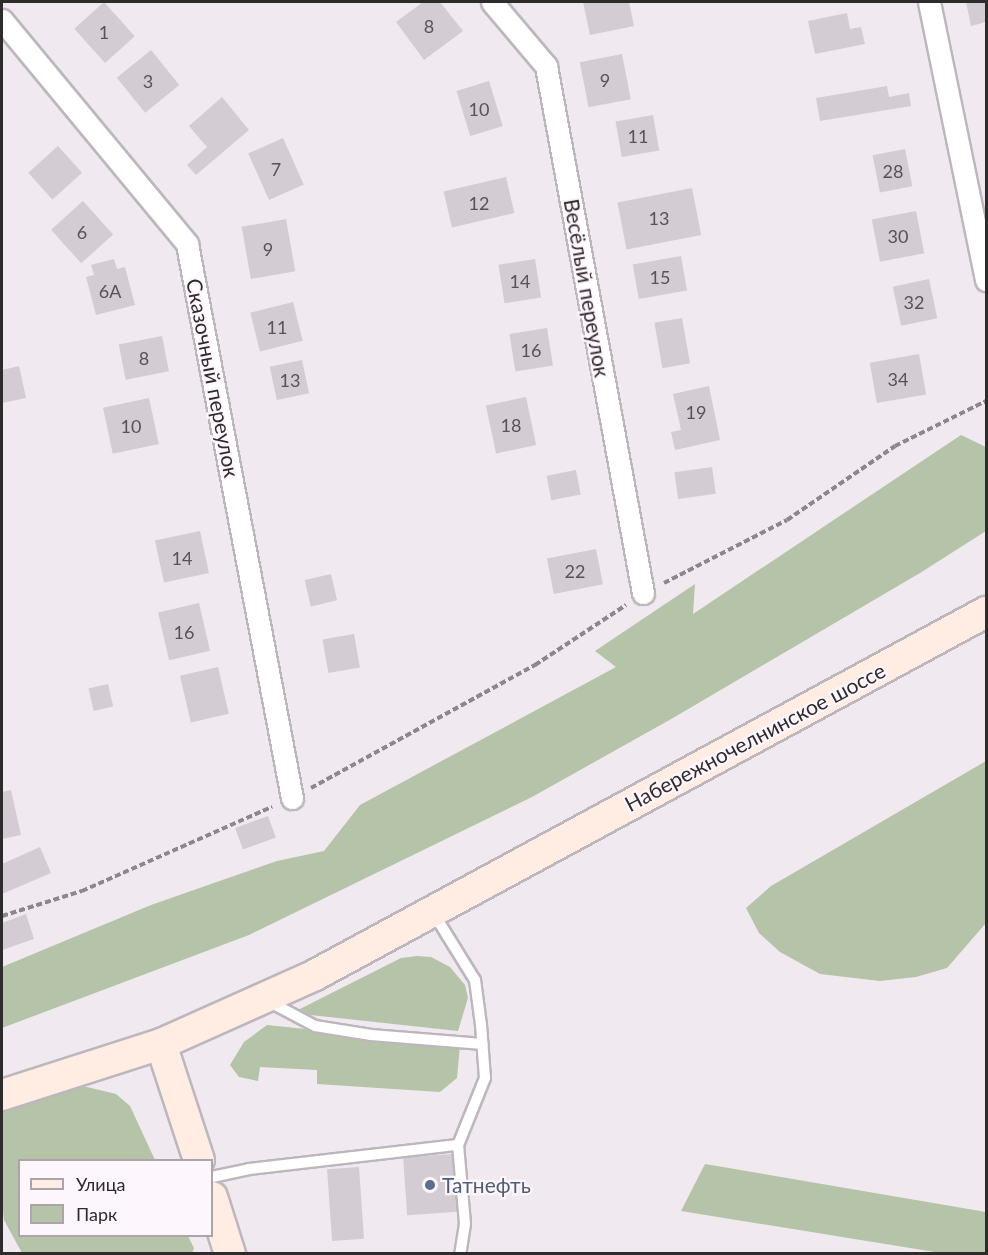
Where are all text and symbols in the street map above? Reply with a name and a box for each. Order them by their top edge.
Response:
house number: 8 [424,15,434,37]
house number: 1 [99,21,109,43]
house number: 9 [600,69,610,91]
house number: 3 [143,70,153,92]
house number: 10 [469,98,489,120]
house number: 11 [628,125,648,147]
house number: 7 [271,158,281,180]
house number: 28 [883,160,903,182]
house number: 12 [469,192,489,214]
street label: Весёлый переулок [559,197,615,379]
house number: 13 [649,207,669,229]
house number: 6 [77,221,87,243]
house number: 30 [888,225,908,247]
house number: 9 [263,238,273,260]
house number: 15 [650,266,670,288]
house number: 14 [510,270,530,292]
street label: Сказочный переулок [181,276,245,480]
house number: 6А [99,280,121,302]
house number: 32 [904,291,924,313]
house number: 11 [267,316,287,338]
house number: 16 [521,339,541,361]
house number: 8 [139,347,149,369]
house number: 34 [888,368,908,390]
house number: 13 [280,369,300,391]
house number: 19 [686,401,706,423]
house number: 18 [501,414,521,436]
house number: 10 [121,415,141,437]
house number: 14 [172,547,192,569]
house number: 22 [565,560,585,582]
house number: 16 [174,621,194,643]
street label: Набережночелнинское шоссе [620,657,890,817]
legend [18,1159,213,1237]
place label: Татнефть [442,1172,531,1198]
text: Улица [76,1173,126,1195]
marker: Татнефть [423,1178,437,1192]
text: Парк [76,1203,117,1225]

